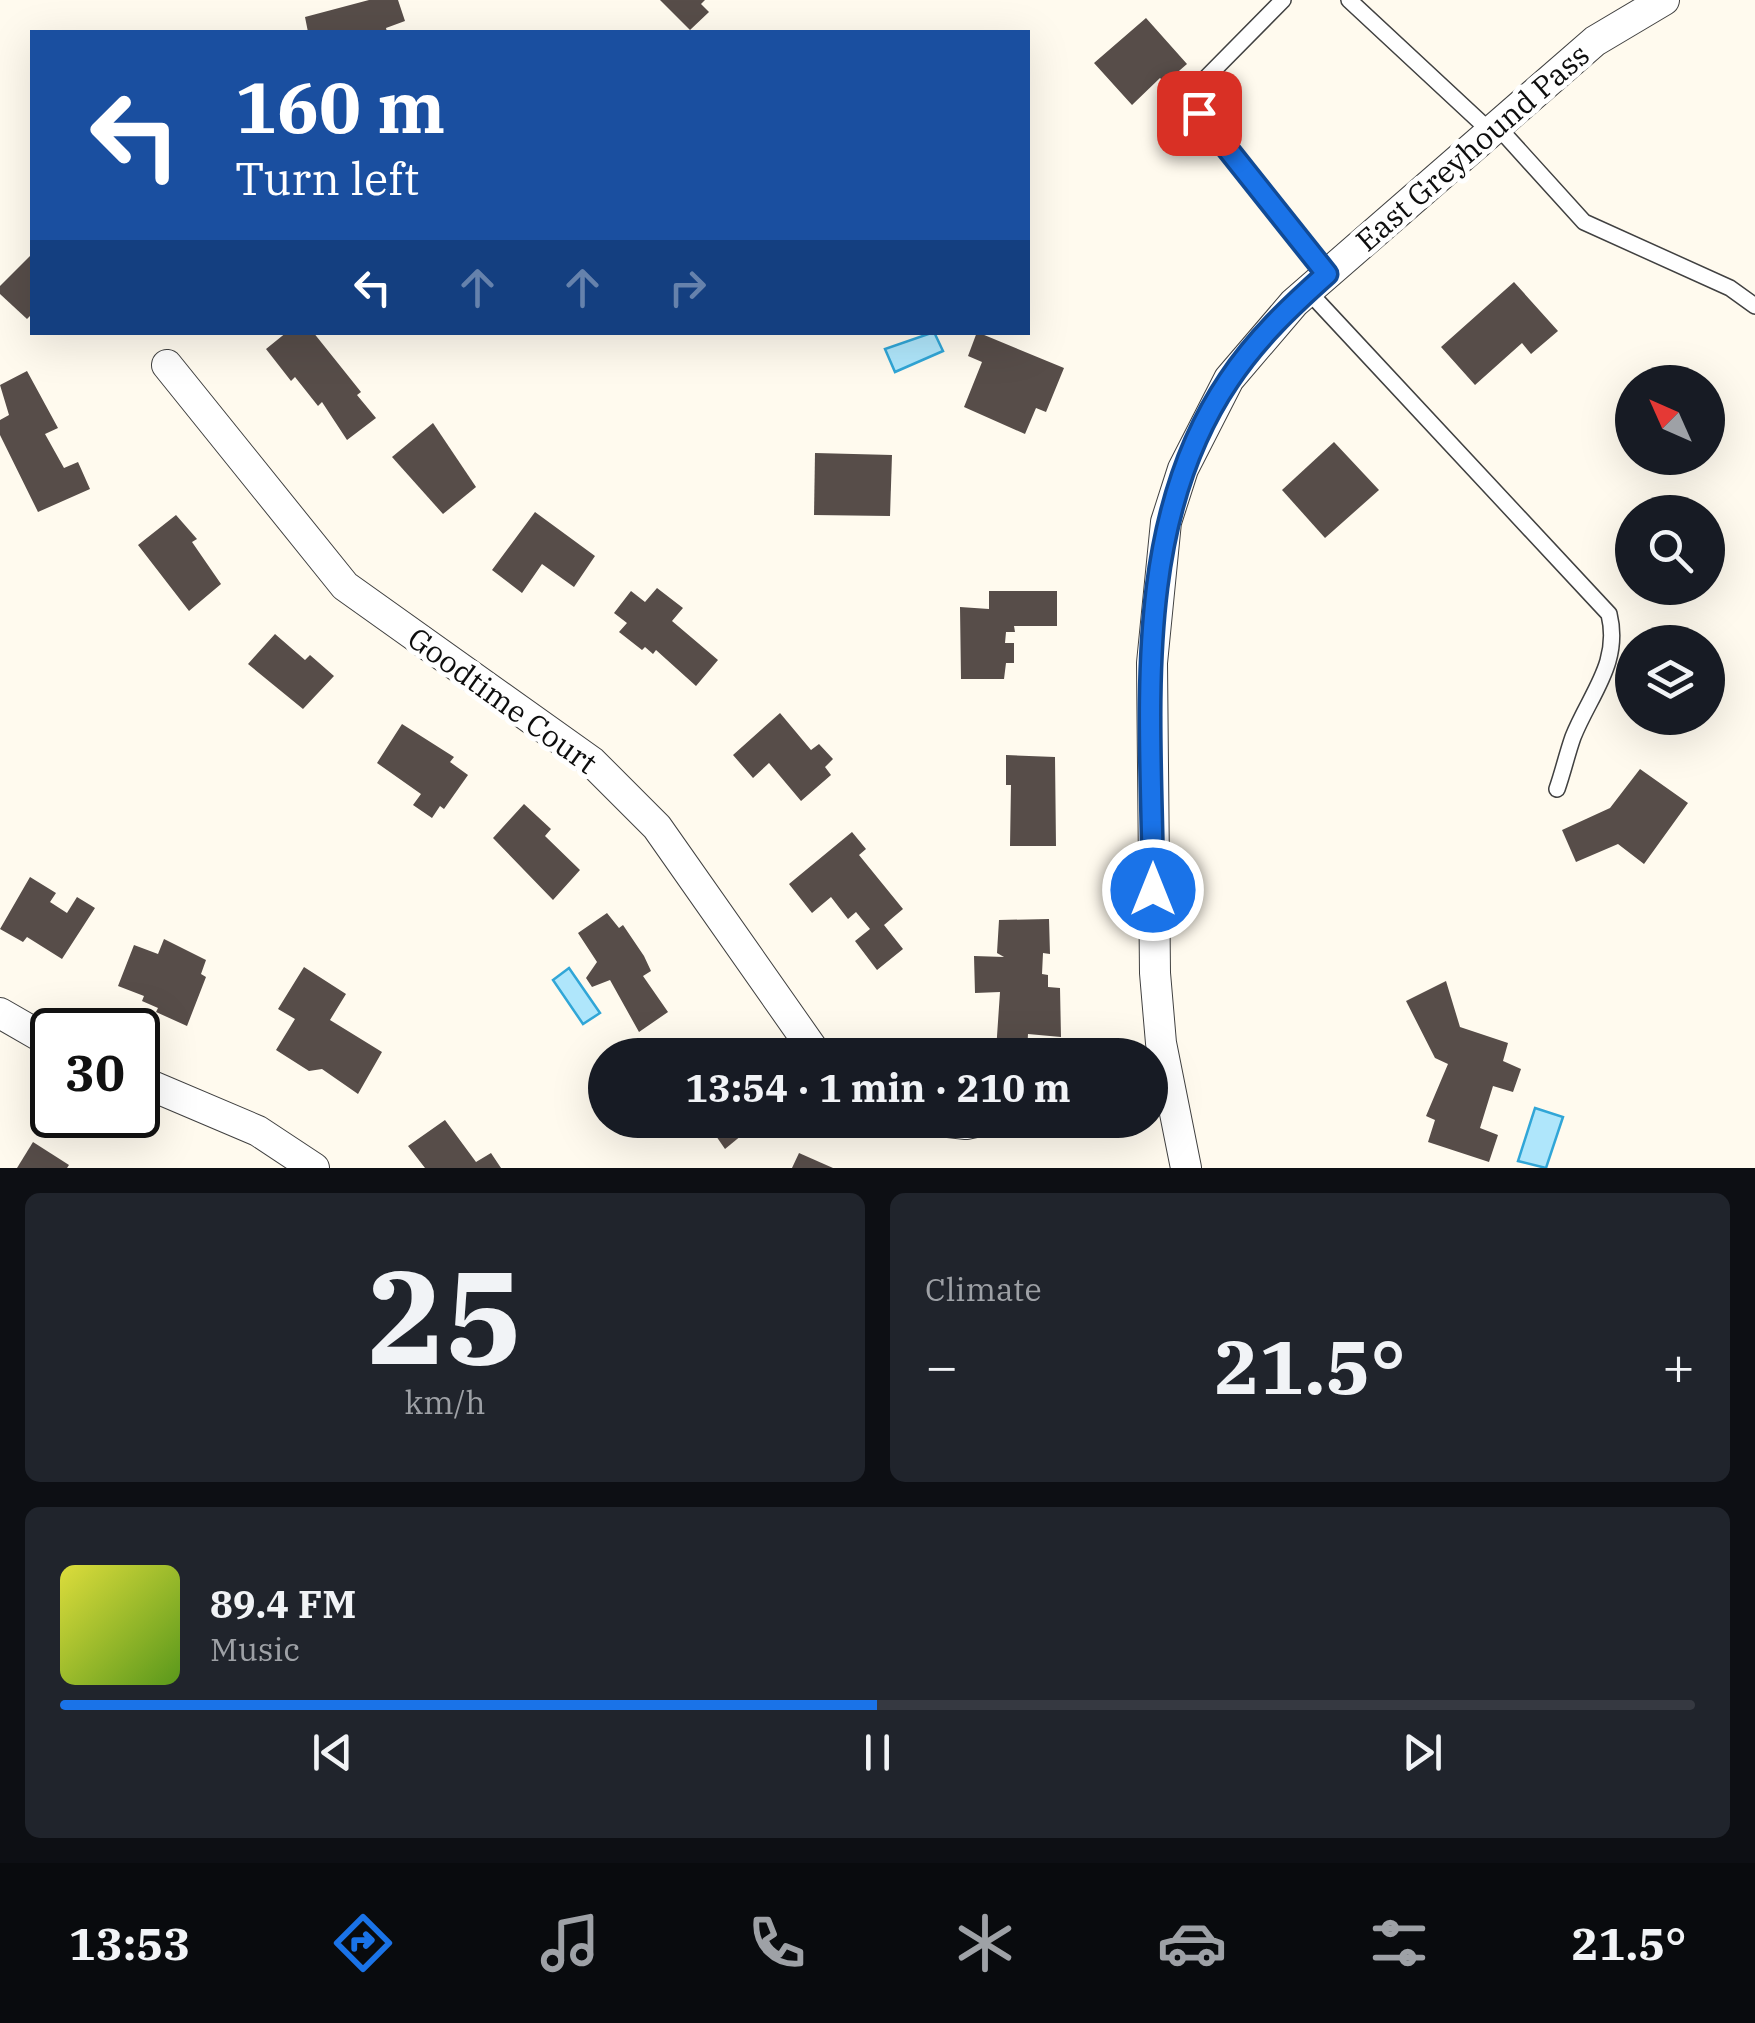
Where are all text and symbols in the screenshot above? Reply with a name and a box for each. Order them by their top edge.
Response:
street label: East Greyhound Pass [1347,35,1597,259]
text: 160 m [235,61,445,152]
icon: left [70,70,200,200]
pin [1157,71,1242,156]
icon: arrive [1172,86,1227,141]
text: Turn left [235,149,419,207]
icon: left [345,260,400,315]
icon: ahead [450,260,505,315]
icon: ahead [555,260,610,315]
icon: right [660,260,715,315]
north arrow [1615,365,1725,475]
map controls [1615,365,1725,735]
button: search [1615,495,1725,605]
street label: Goodtime Court [400,618,605,782]
button: layers [1615,625,1725,735]
position arrow [1101,838,1205,942]
speed limit sign: 30 [30,1008,160,1138]
text: 13:54 · 1 min · 210 m [685,1063,1071,1112]
text: 25 [367,1231,523,1400]
text: Climate [925,1268,1042,1310]
text: 21.5° [1214,1317,1406,1415]
text: − [925,1330,958,1401]
text: + [1662,1330,1695,1401]
text: km/h [405,1381,485,1423]
text: 89.4 FM [210,1579,356,1628]
text: Music [210,1628,300,1670]
icon: previous [305,1725,360,1780]
icon: pause [850,1725,905,1780]
icon: next [1395,1725,1450,1780]
icon: directions [328,1908,398,1978]
icon: music [535,1908,605,1978]
icon: phone [742,1908,812,1978]
icon: climate [950,1908,1020,1978]
icon: car [1157,1908,1227,1978]
icon: filters [1364,1908,1434,1978]
text: 13:53 [69,1914,190,1972]
text: 21.5° [1571,1914,1686,1972]

